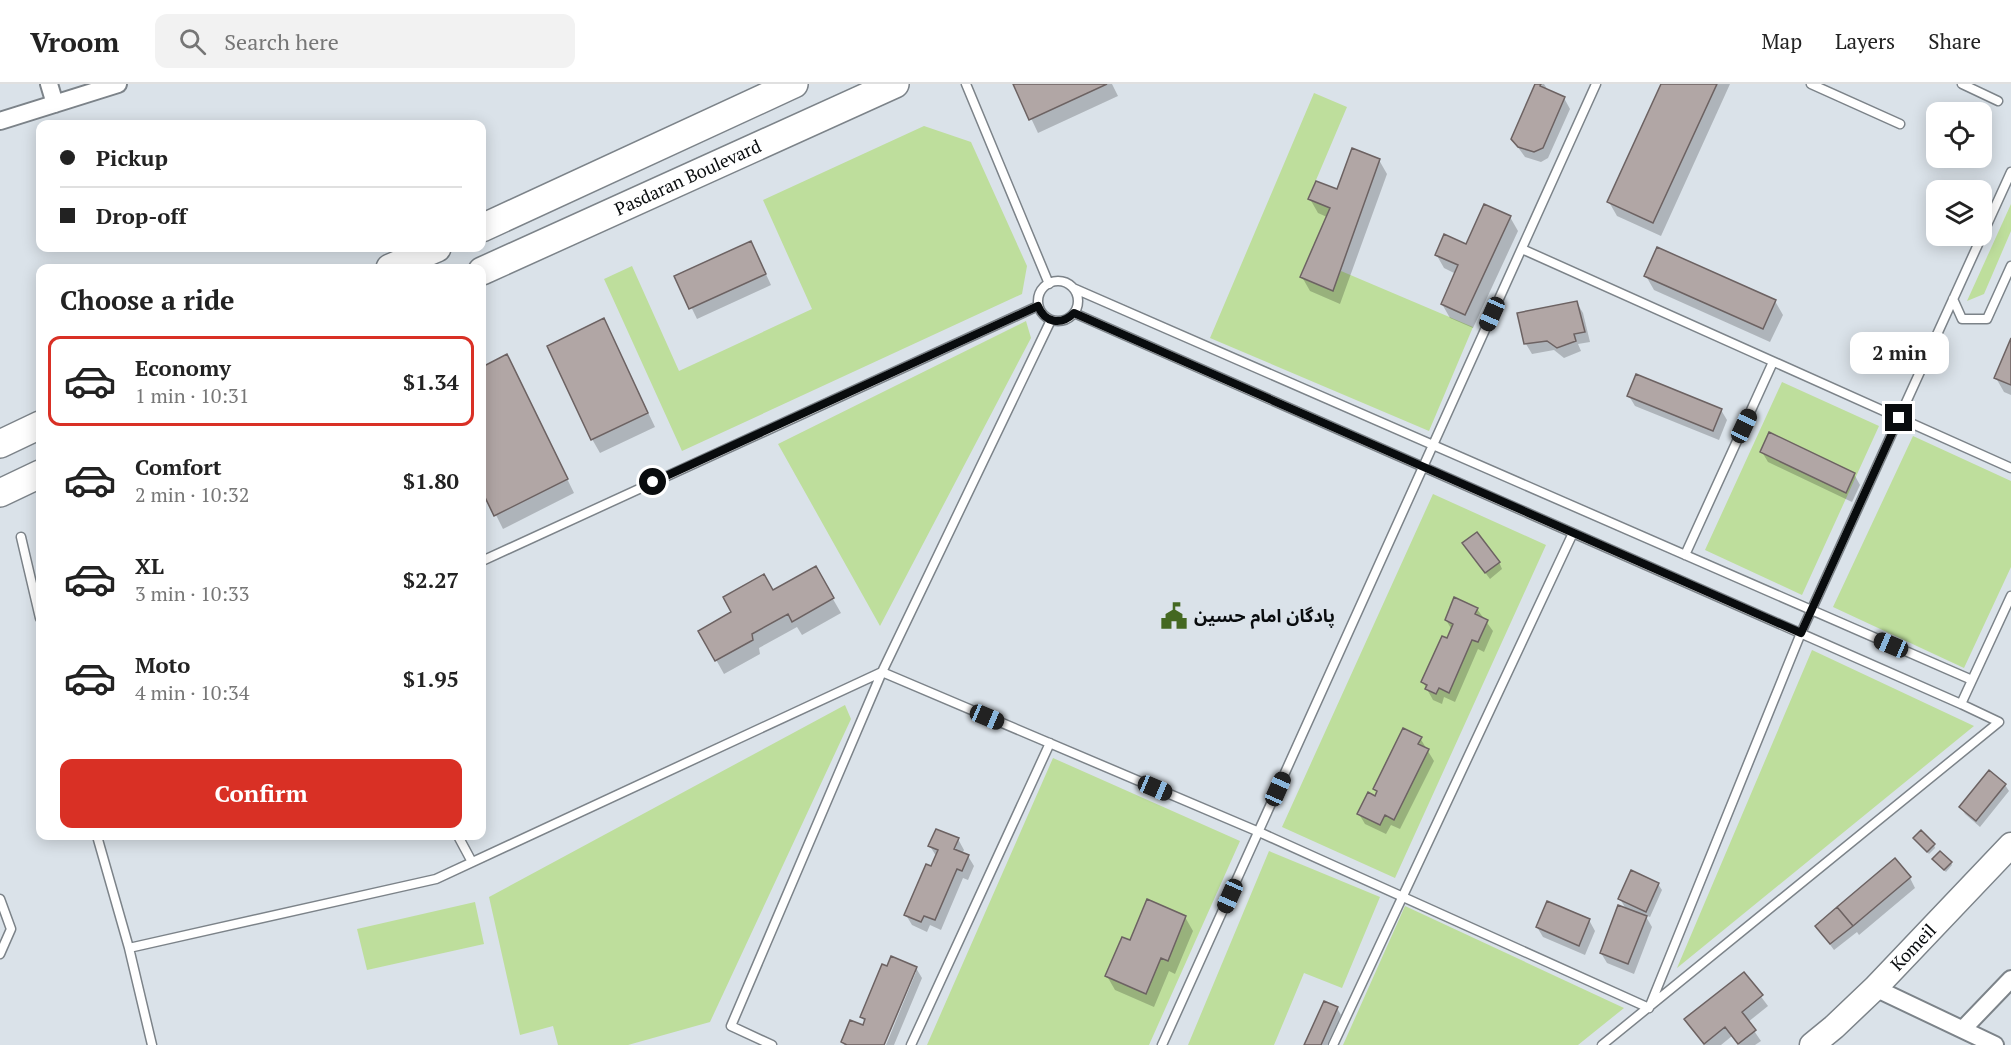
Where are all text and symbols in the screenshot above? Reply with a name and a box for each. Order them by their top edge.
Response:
search box [155,14,575,68]
text: Vroom [30,23,119,60]
icon: search [176,25,209,58]
text: Search here [224,27,339,56]
text: Map [1761,27,1802,55]
text: Layers [1835,27,1895,55]
text: Share [1928,27,1981,55]
map controls [1926,102,1992,246]
button: locate [1926,102,1992,168]
street label: Pasdaran Boulevard [610,133,765,220]
text: Pickup [96,143,168,172]
button: layers [1926,180,1992,246]
text: Drop-off [96,201,187,230]
text: Choose a ride [60,282,235,318]
car [1476,294,1508,334]
callout: 2 min [1850,331,1948,373]
text: 2 min [1872,339,1927,366]
text: Economy [135,353,231,382]
icon: car [63,354,117,408]
text: $1.34 [403,367,459,396]
text: 1 min · 10:31 [135,382,249,409]
route end [1885,404,1912,431]
car [1728,406,1760,446]
text: Comfort [135,452,221,481]
icon: car [63,453,117,507]
text: $1.80 [403,466,459,495]
route start [639,468,666,495]
text: 2 min · 10:32 [135,481,249,508]
text: XL [135,551,164,580]
icon: car [63,552,117,606]
text: $2.27 [403,565,459,594]
text: 3 min · 10:33 [135,580,249,607]
public building icon: پادگان امام حسین [1159,601,1189,631]
place label: پادگان امام حسین [1194,603,1335,629]
car [1871,630,1911,660]
text: Moto [135,650,190,679]
icon: car [63,651,117,705]
text: $1.95 [403,664,459,693]
text: 4 min · 10:34 [135,679,249,706]
car [967,702,1007,732]
button: Confirm [60,759,462,828]
car [1262,769,1294,809]
car [1135,773,1175,803]
car [1214,876,1246,916]
street label: Komeil [1885,918,1941,975]

